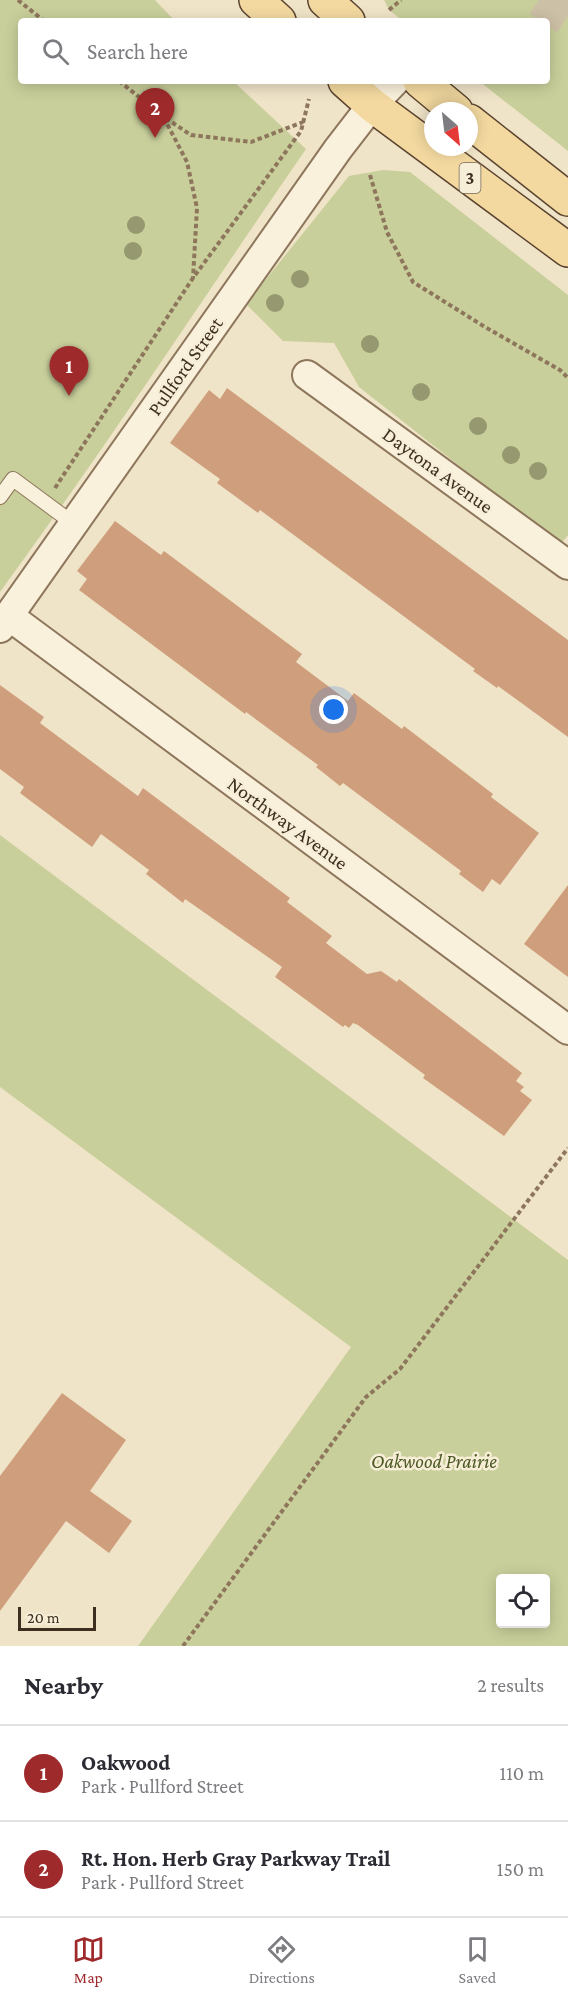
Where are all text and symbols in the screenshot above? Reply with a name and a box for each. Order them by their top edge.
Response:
search box [18,18,550,84]
icon: search [39,35,72,68]
text: Search here [87,39,188,64]
pin: 2 [136,88,174,138]
north arrow [424,102,478,156]
road number: 3 [460,163,480,193]
street label: Pullford Street [143,312,227,419]
pin: 1 [50,346,88,396]
street label: Daytona Avenue [378,423,498,518]
your location [319,695,348,724]
street label: Northway Avenue [223,772,352,875]
park label: Oakwood Prairie [371,1450,497,1472]
map controls [496,1574,550,1628]
button: locate [496,1574,550,1628]
scale bar [18,1604,96,1632]
text: 20 m [27,1609,60,1626]
text: Nearby [24,1671,103,1700]
text: 2 results [477,1674,544,1696]
text: Oakwood [81,1750,170,1775]
text: 1 [40,1762,47,1784]
text: 110 m [500,1762,544,1784]
text: Park · Pullford Street [81,1775,244,1797]
text: Rt. Hon. Herb Gray Parkway Trail [81,1846,390,1871]
text: 2 [38,1858,49,1880]
text: 150 m [497,1858,544,1880]
text: Park · Pullford Street [81,1871,244,1893]
tab: Map [72,1933,105,1986]
tab: Directions [249,1933,315,1986]
tab: Saved [459,1933,496,1986]

